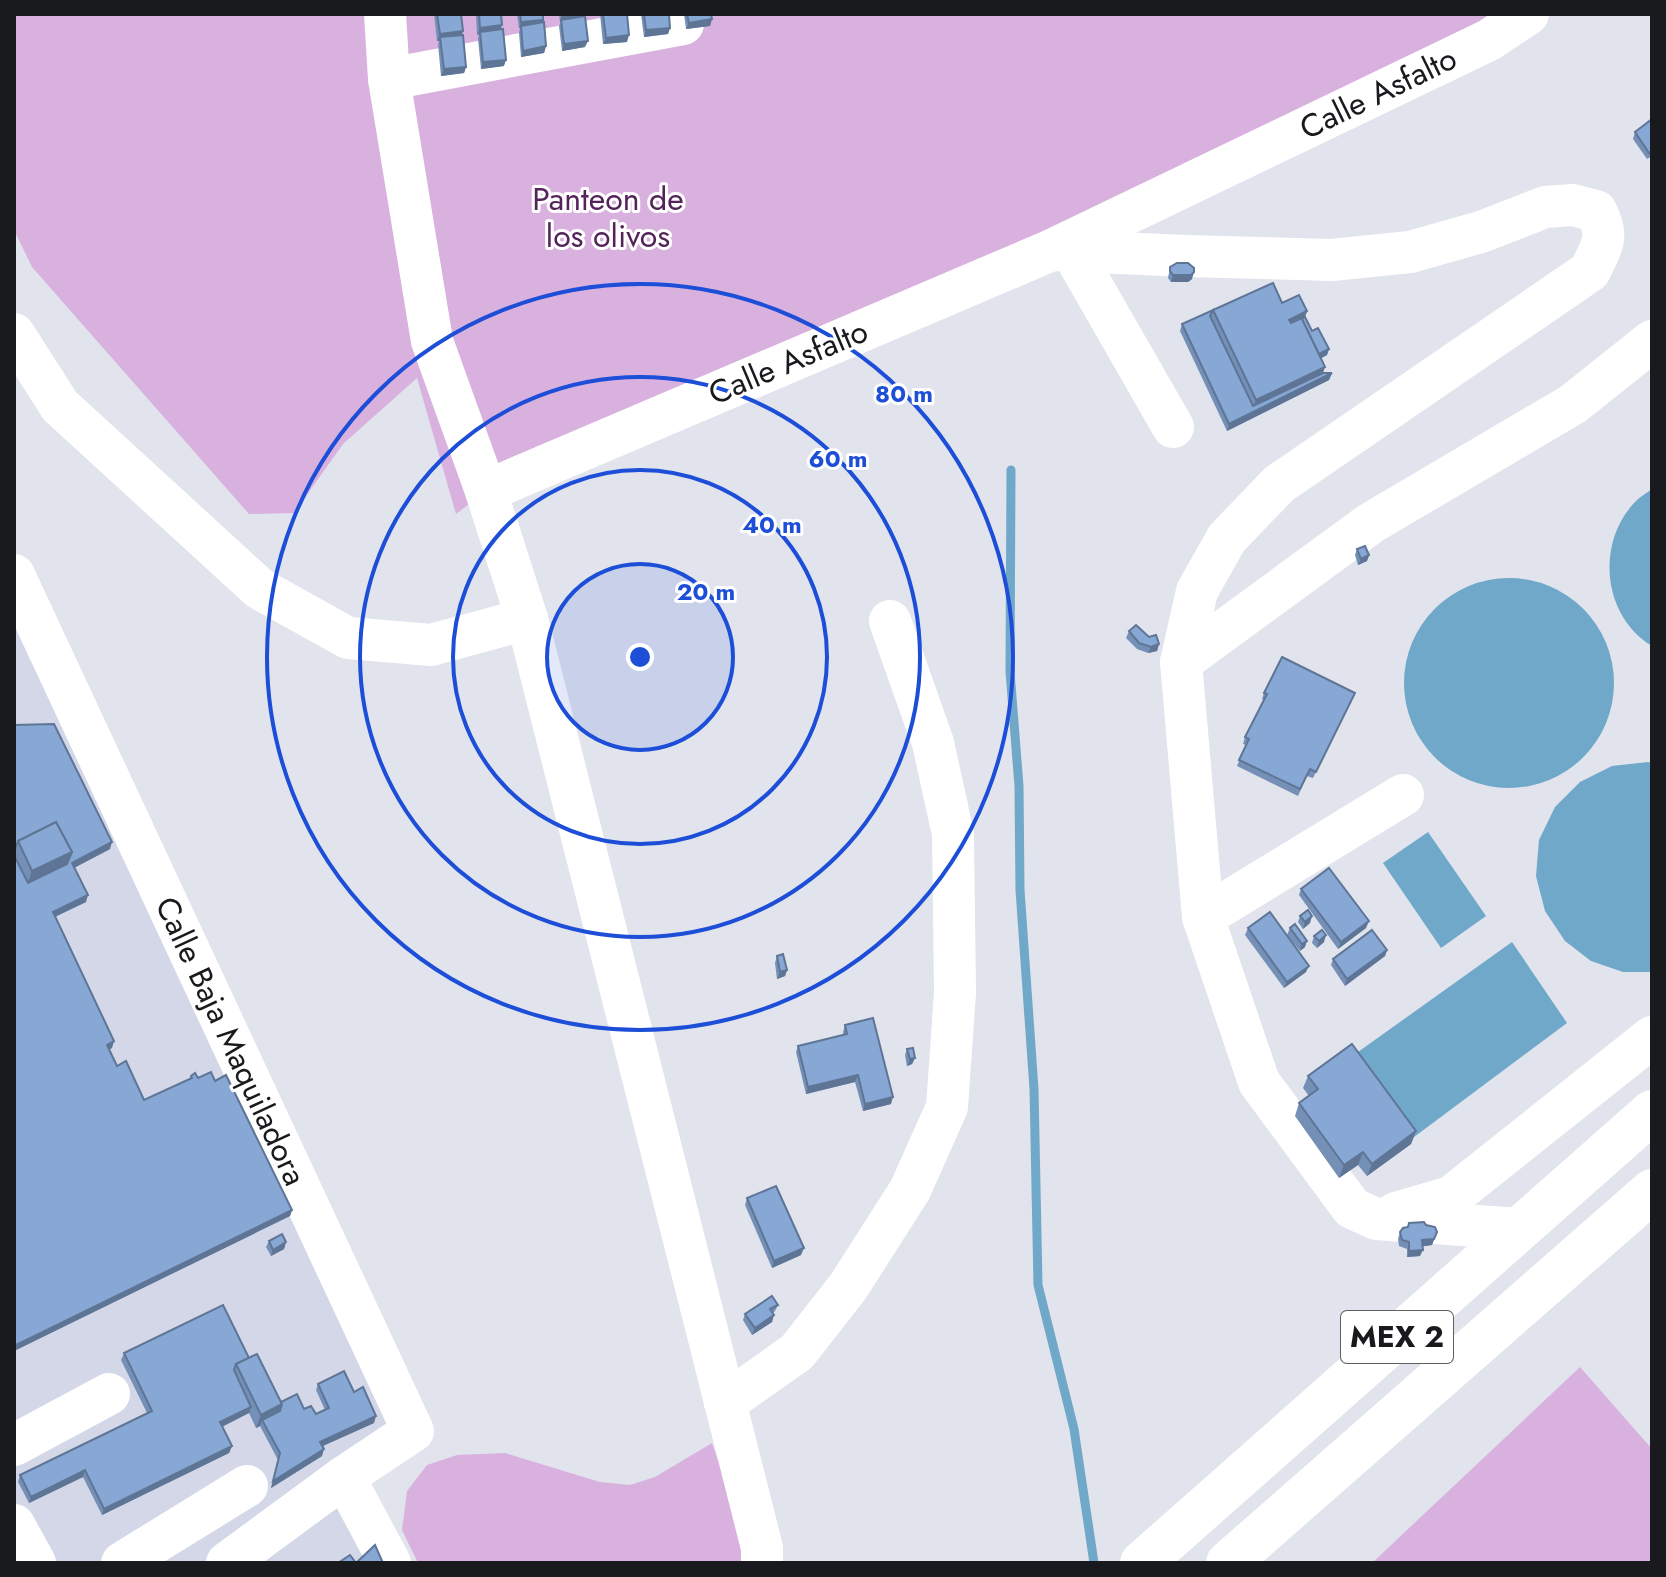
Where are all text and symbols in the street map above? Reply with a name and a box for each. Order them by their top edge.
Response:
street label: Calle Asfalto [1292,35,1464,151]
park label: Panteon de los olivos [532,176,684,259]
street label: Calle Asfalto [701,308,875,416]
text: 80 m [875,376,933,411]
text: 60 m [809,441,867,476]
text: 40 m [742,507,802,542]
text: 20 m [677,574,735,609]
centre of rings [626,643,654,671]
street label: Calle Baja Maquiladora [144,889,318,1193]
road number: MEX 2 [1341,1311,1453,1363]

